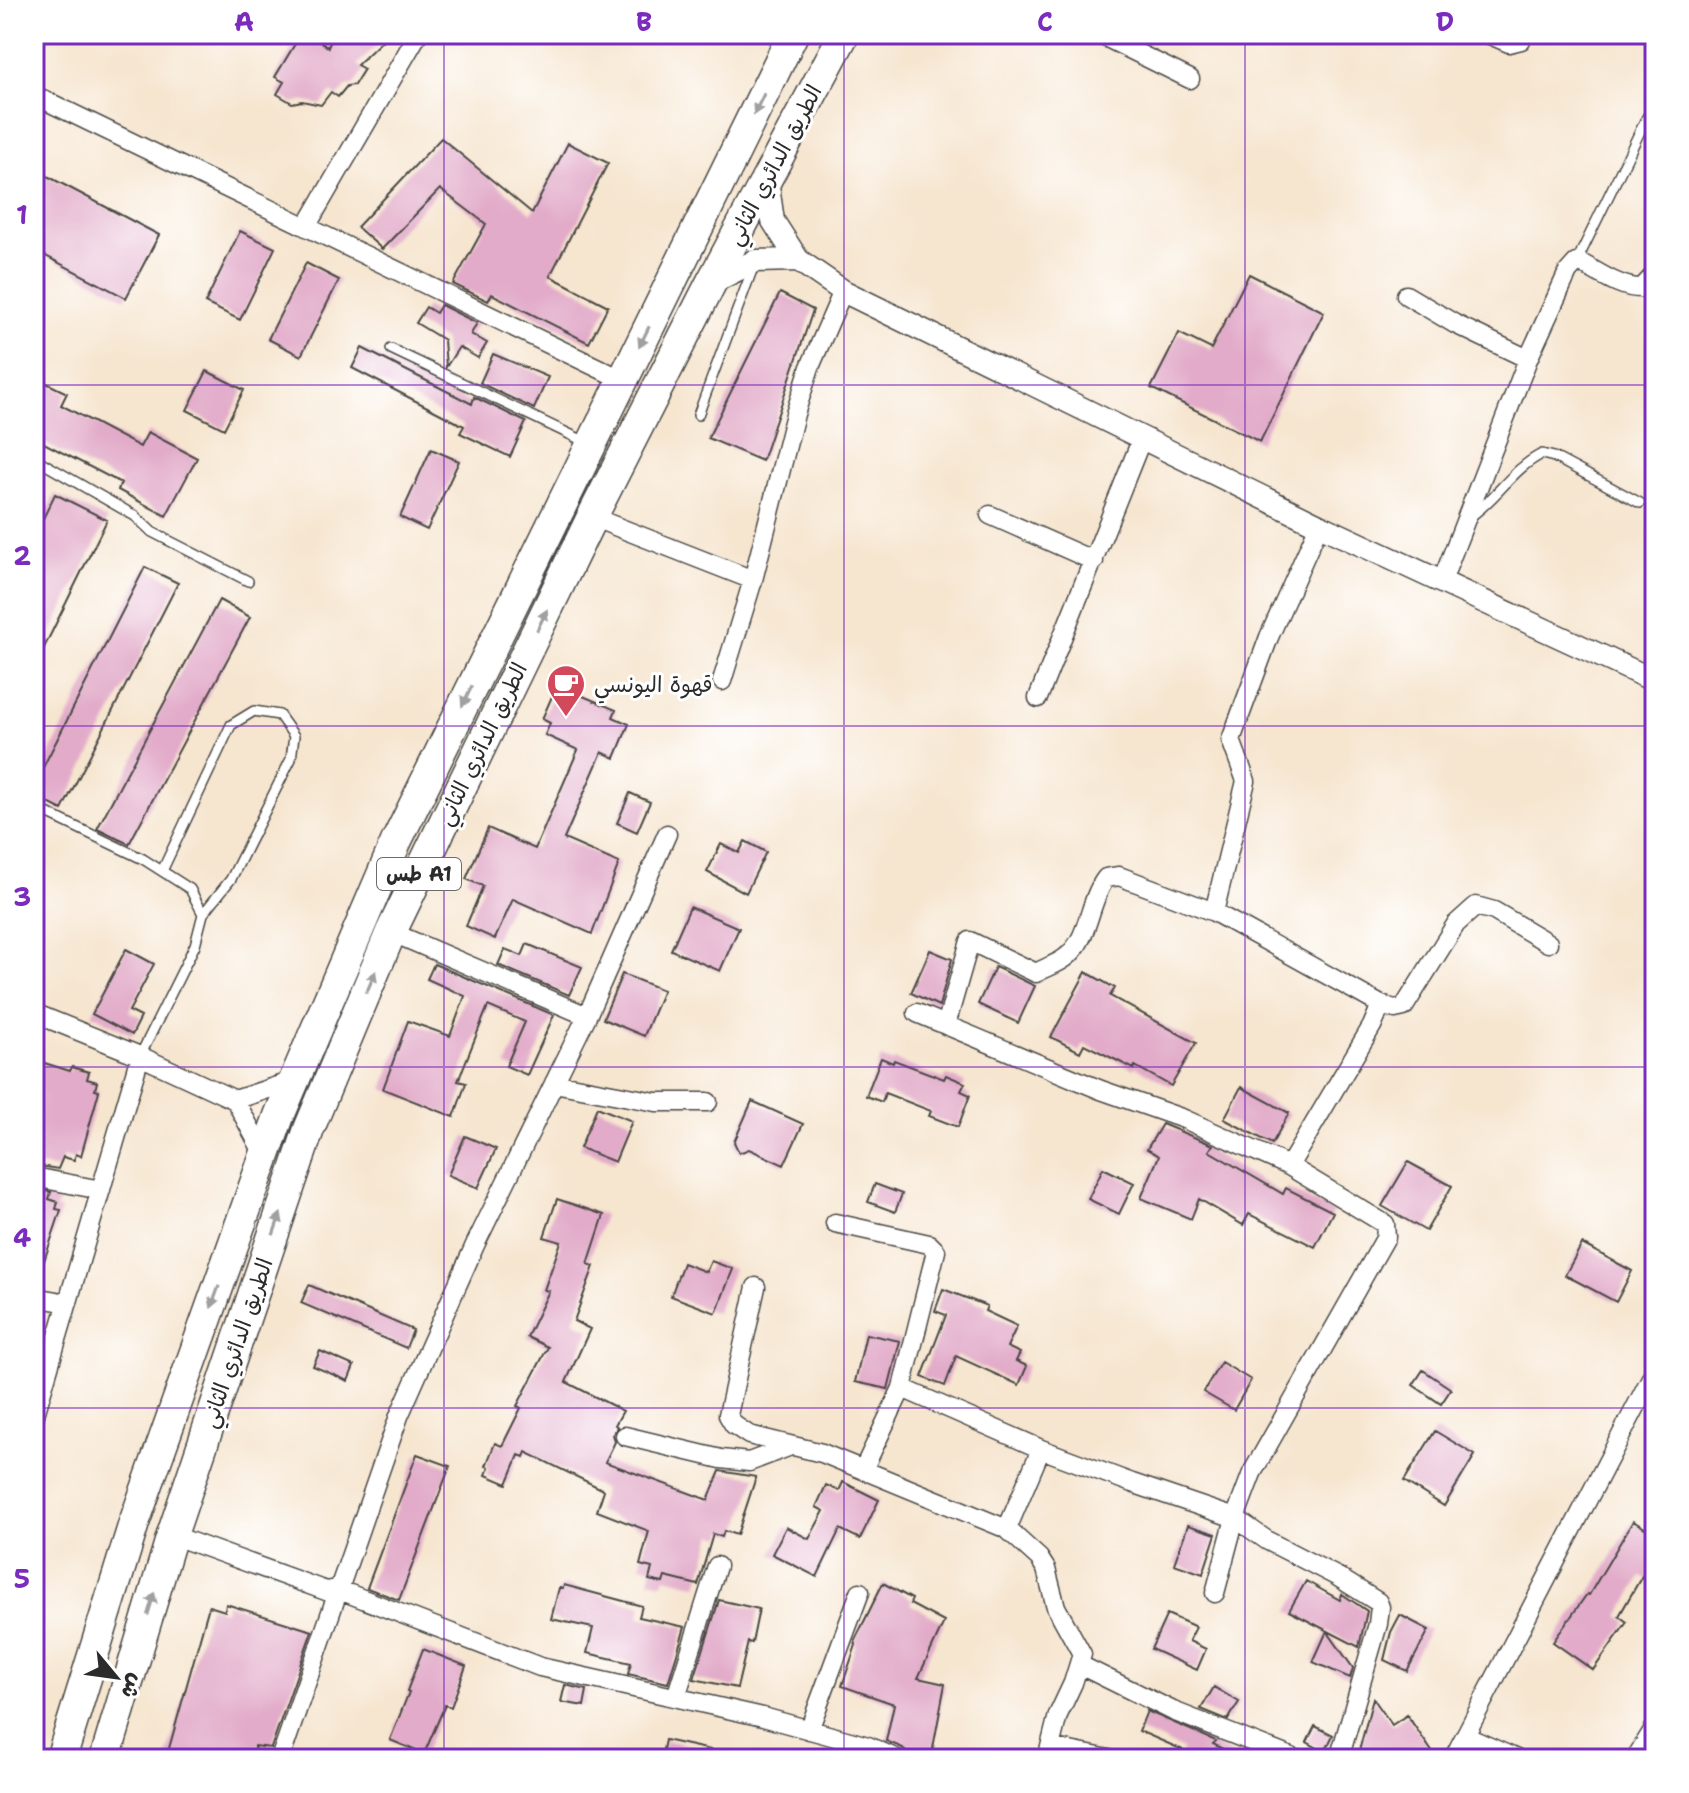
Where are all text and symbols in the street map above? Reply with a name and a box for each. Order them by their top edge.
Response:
text: A [234,4,254,39]
text: B [636,4,652,39]
text: C [1037,4,1053,39]
text: D [1436,4,1454,39]
street label: الطريق الدائري الثاني [719,80,833,253]
one-way arrow [752,92,766,115]
text: 1 [16,197,28,232]
one-way arrow [637,325,651,349]
text: 2 [13,538,31,573]
one-way arrow [535,609,549,632]
street label: الطريق الدائري الثاني [430,658,538,832]
cafe icon: قهوة اليونسي [545,663,587,718]
place label: قهوة اليونسي [594,670,713,704]
one-way arrow [461,685,474,708]
road number: طس A1 [377,858,461,890]
text: 3 [13,879,31,914]
one-way arrow [364,970,377,994]
one-way arrow [271,1212,283,1236]
text: 4 [13,1220,31,1255]
street label: الطريق الدائري الثاني [194,1254,284,1433]
one-way arrow [208,1285,221,1309]
text: 5 [14,1561,30,1596]
one-way arrow [145,1591,158,1615]
north arrow [76,1637,156,1717]
text: ش [115,1669,152,1704]

